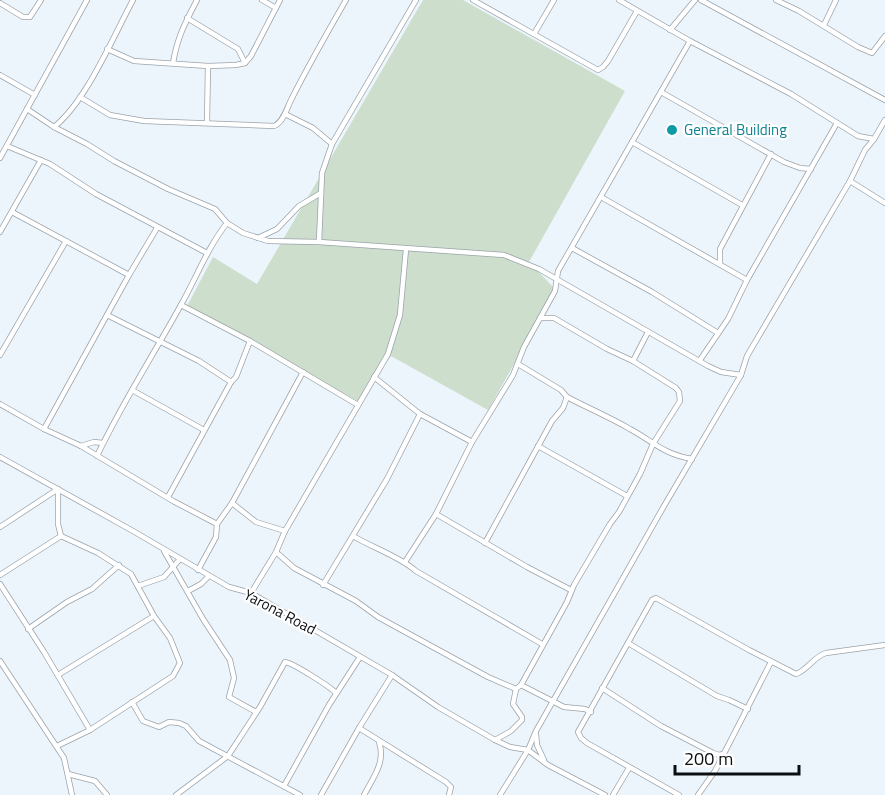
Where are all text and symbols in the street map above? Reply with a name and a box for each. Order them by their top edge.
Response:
place label: General Building [684,118,787,141]
marker: General Building [665,123,679,137]
street label: Yarona Road [240,583,320,640]
scale bar [675,738,800,776]
text: 200 m [684,745,733,772]

